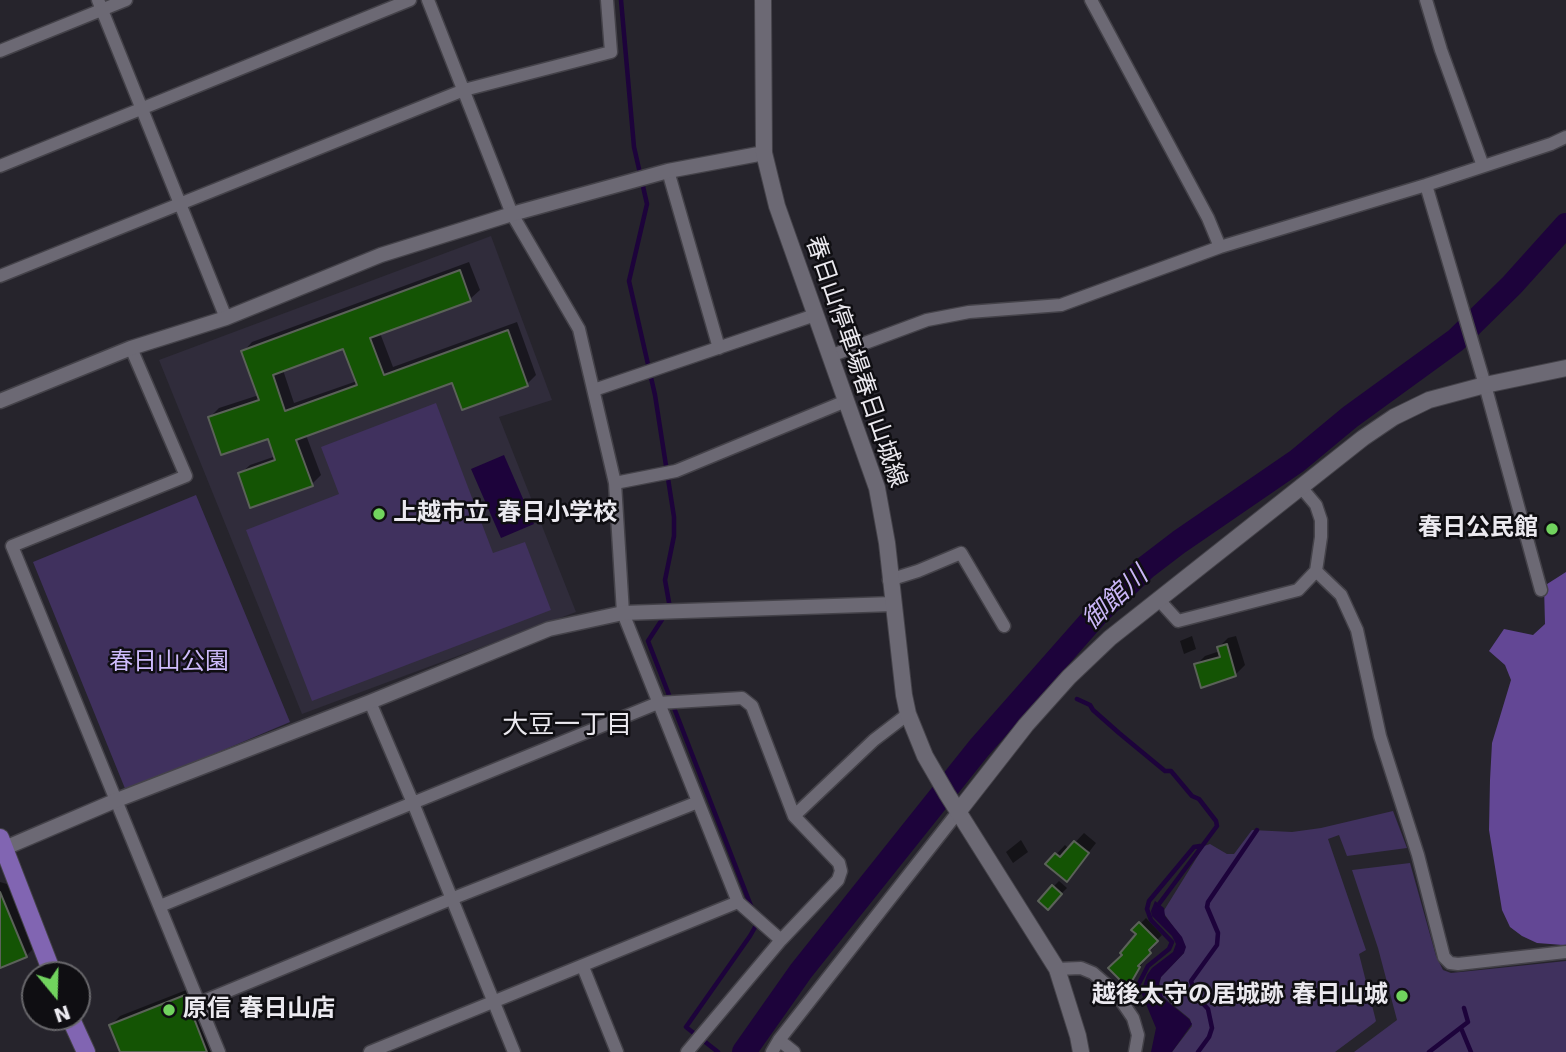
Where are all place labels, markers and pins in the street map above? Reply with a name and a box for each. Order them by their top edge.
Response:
place label: 上越市立 春日小学校 [393,500,617,528]
marker: 上越市立 春日小学校 [371,506,387,522]
place label: 春日公民館 [1418,515,1538,543]
marker: 春日公民館 [1544,521,1560,537]
place label: 越後太守の居城跡 春日山城 [1092,982,1388,1010]
marker: 越後太守の居城跡 春日山城 [1394,988,1410,1004]
place label: 原信 春日山店 [183,996,335,1024]
marker: 原信 春日山店 [161,1002,177,1018]

